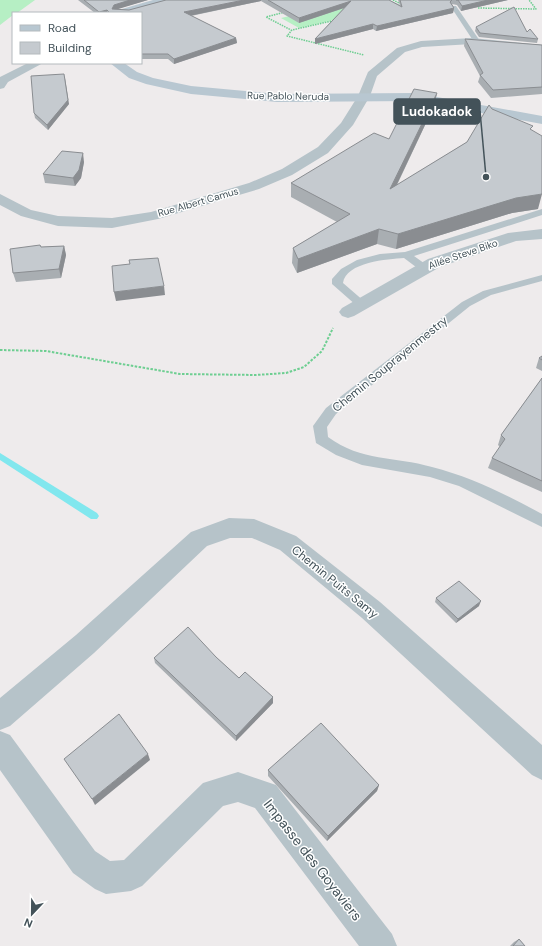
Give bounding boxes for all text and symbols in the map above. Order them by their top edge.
legend [12,12,142,64]
text: Road [48,20,76,36]
text: Building [48,40,92,56]
street label: Rue Pablo Neruda [247,89,329,103]
callout: Ludokadok [394,99,480,124]
text: Ludokadok [402,103,473,120]
street label: Rue Albert Camus [156,184,240,220]
street label: Allée Steve Biko [427,236,499,272]
street label: Chemin Souprayenmestry [329,312,451,416]
street label: Chemin Puits Samy [288,542,382,622]
street label: Impasse des Goyaviers [260,796,366,924]
north arrow [12,894,52,934]
text: N [22,915,35,931]

